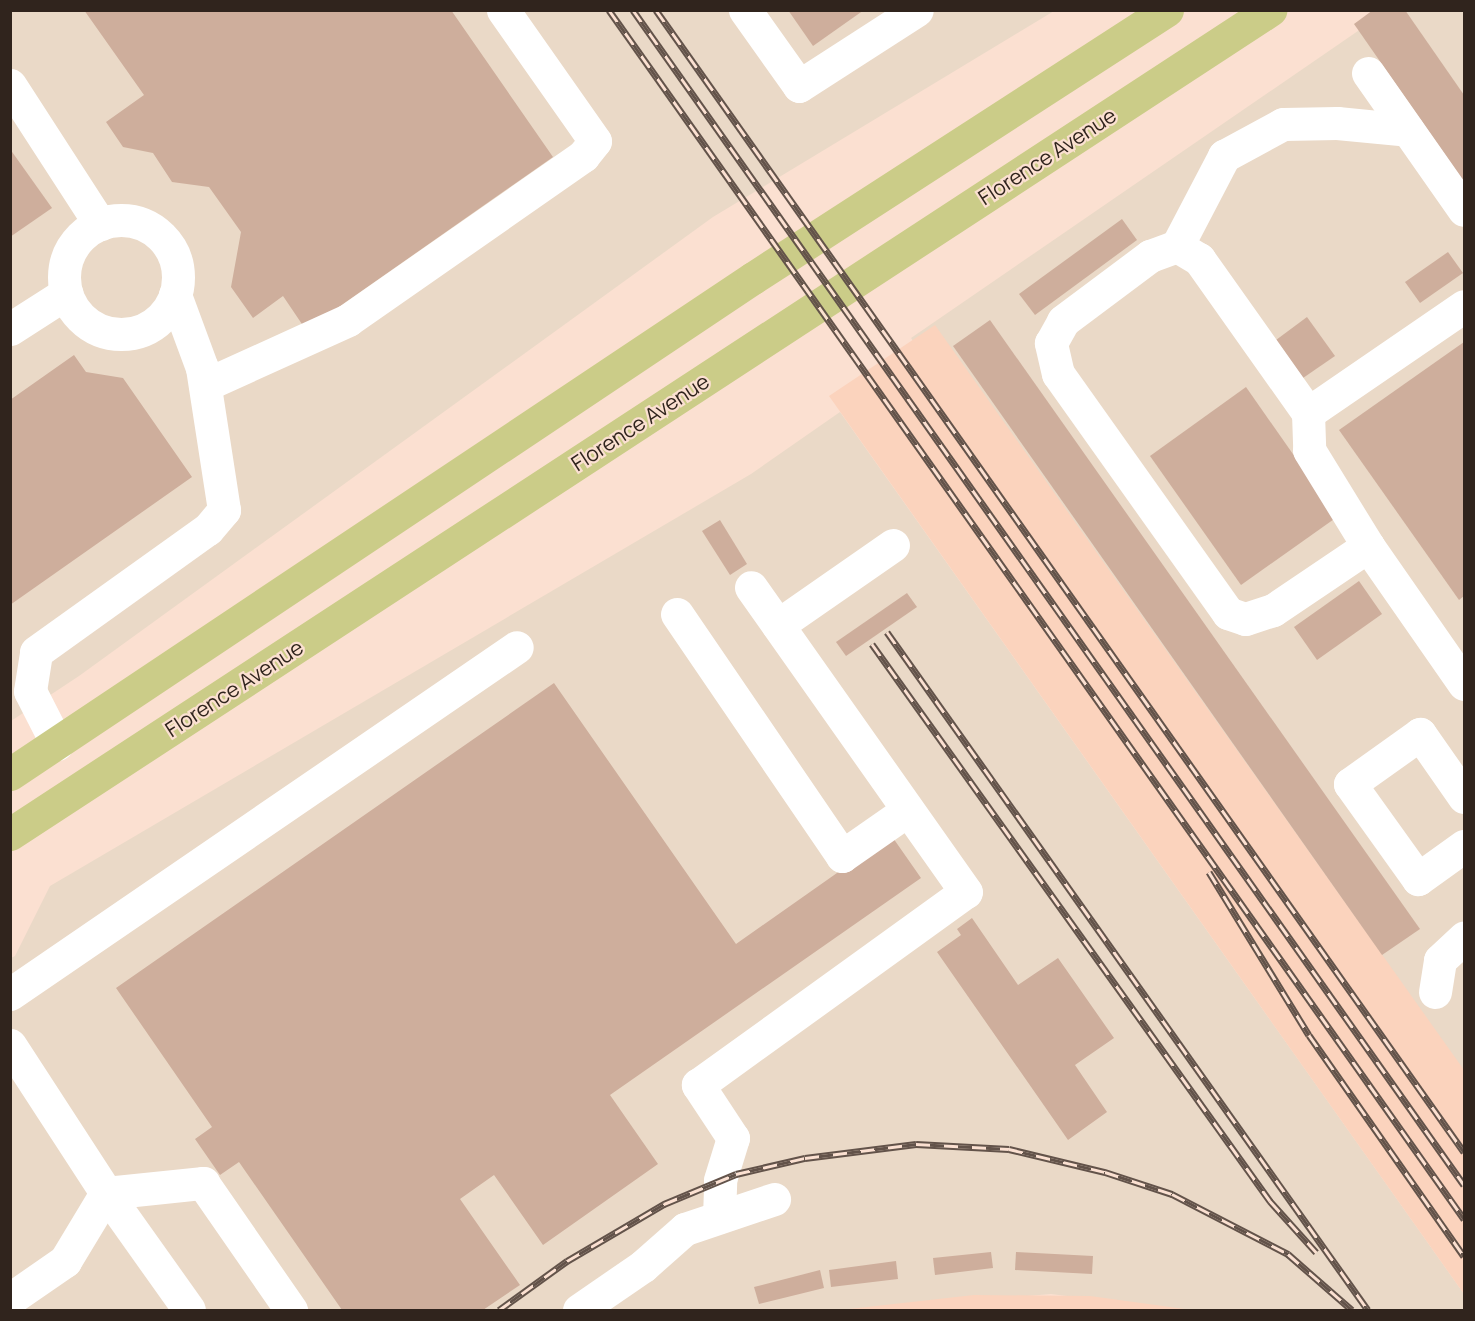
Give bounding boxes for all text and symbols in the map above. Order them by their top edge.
street label: Florence Avenue [973,102,1121,210]
street label: Florence Avenue [566,368,714,476]
street label: Florence Avenue [160,634,308,742]

